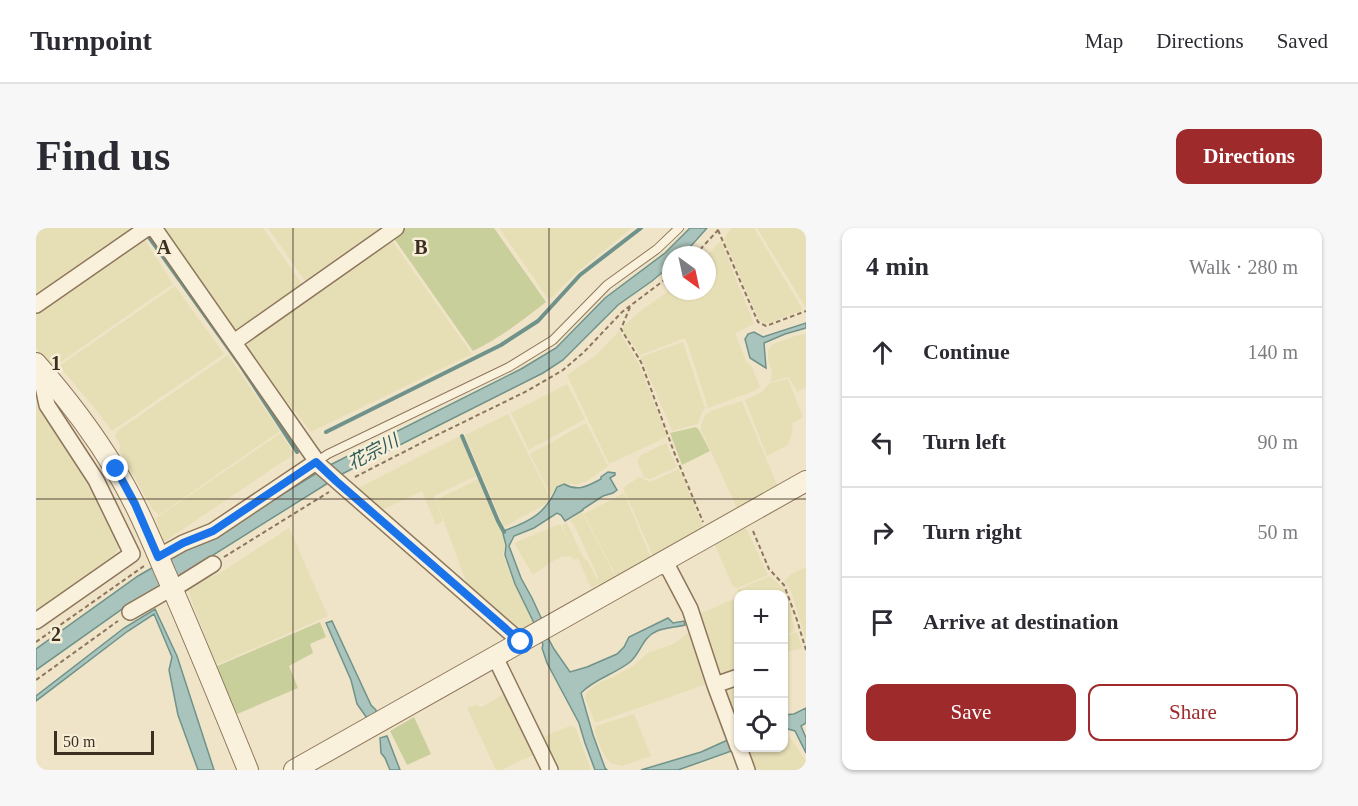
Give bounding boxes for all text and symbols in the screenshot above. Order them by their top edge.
text: Turnpoint [30,25,152,56]
text: Map [1085,29,1123,53]
text: Directions [1156,29,1244,53]
text: Saved [1277,29,1328,53]
button: Directions [1176,129,1322,184]
text: Find us [36,133,170,179]
text: A [157,236,172,258]
text: B [414,236,428,258]
north arrow [662,246,716,300]
text: 4 min [866,252,929,281]
text: Walk · 280 m [1189,256,1298,278]
icon: ahead [866,336,899,369]
text: Continue [923,339,1010,364]
text: 140 m [1247,341,1298,363]
text: 1 [51,352,61,374]
icon: left [866,426,899,459]
text: Turn left [923,429,1006,454]
water label: 花宗川 [344,430,403,474]
text: 90 m [1257,431,1298,453]
route end [102,455,128,481]
icon: right [866,516,899,549]
text: Turn right [923,519,1022,544]
text: 50 m [1257,521,1298,543]
map controls [734,590,788,752]
button: + [734,590,788,644]
icon: arrive [866,606,899,639]
text: Arrive at destination [923,609,1119,634]
text: 2 [51,623,61,645]
route start [507,628,533,654]
button: − [734,644,788,698]
button: Save [866,684,1076,741]
button: Share [1088,684,1298,741]
button: locate [734,698,788,752]
scale bar [54,728,154,756]
text: 50 m [63,733,95,750]

